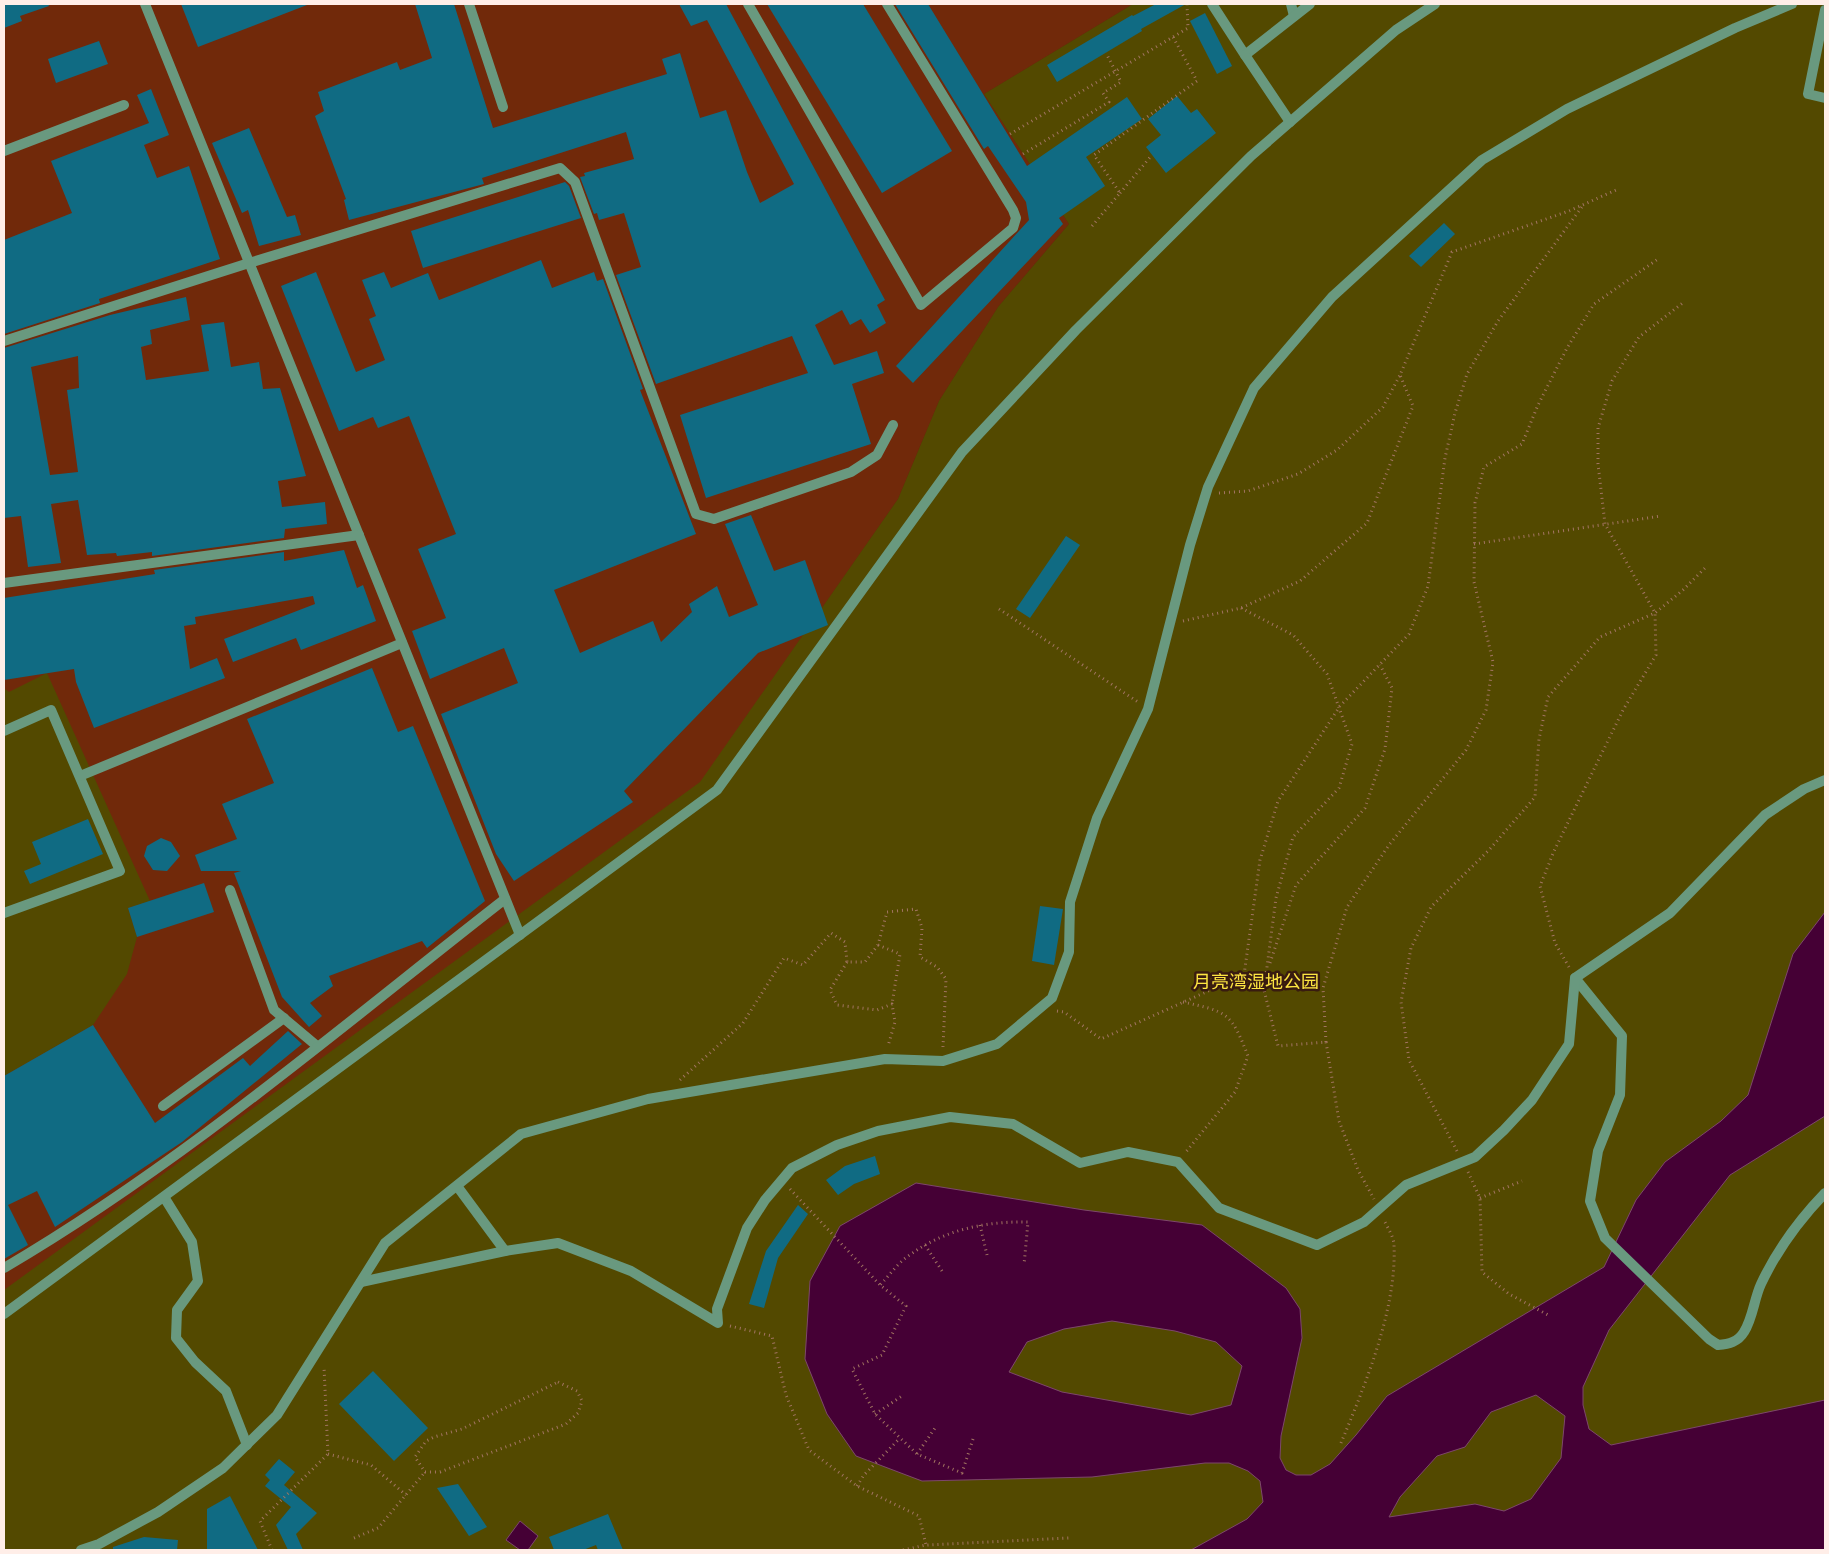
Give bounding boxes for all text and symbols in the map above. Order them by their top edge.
park label: 月亮湾湿地公园 [1193,968,1319,995]

